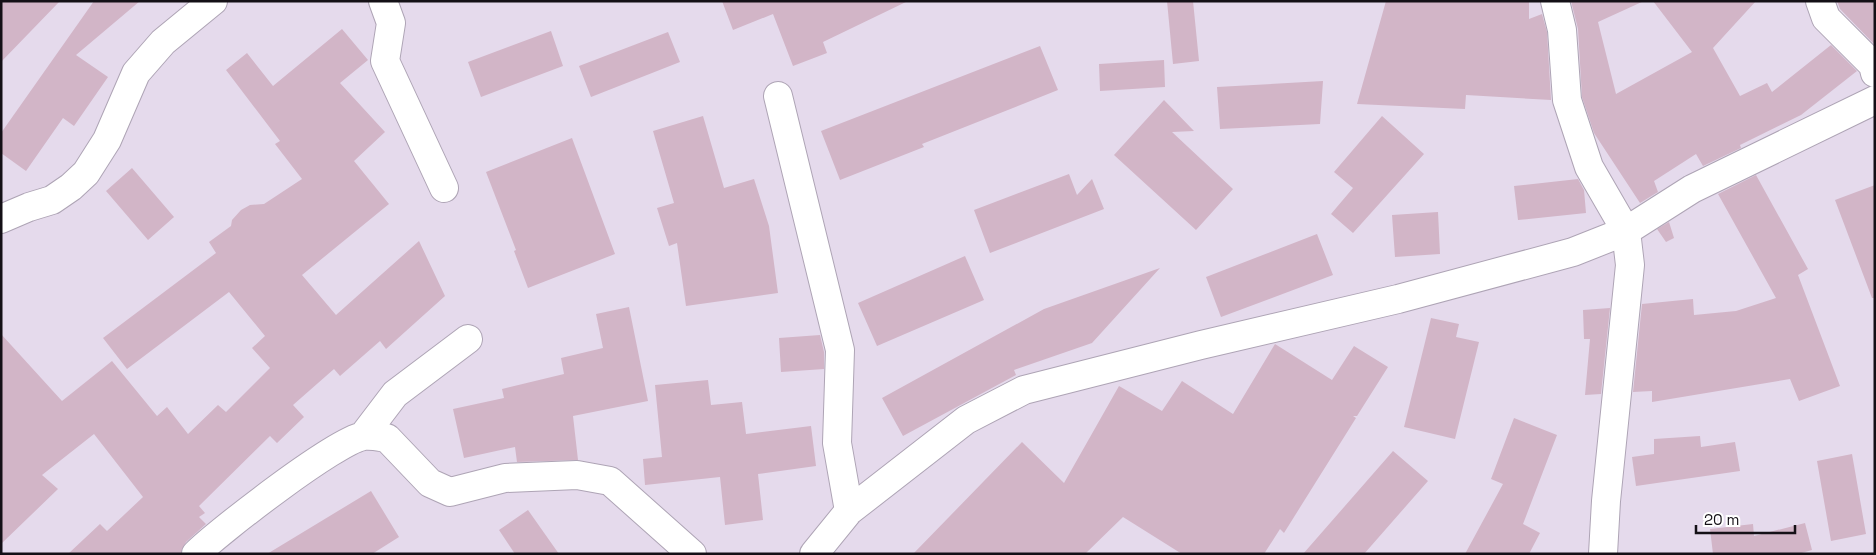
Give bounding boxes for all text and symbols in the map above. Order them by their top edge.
scale bar [1696,502,1795,534]
text: 20 m [1704,510,1739,529]

